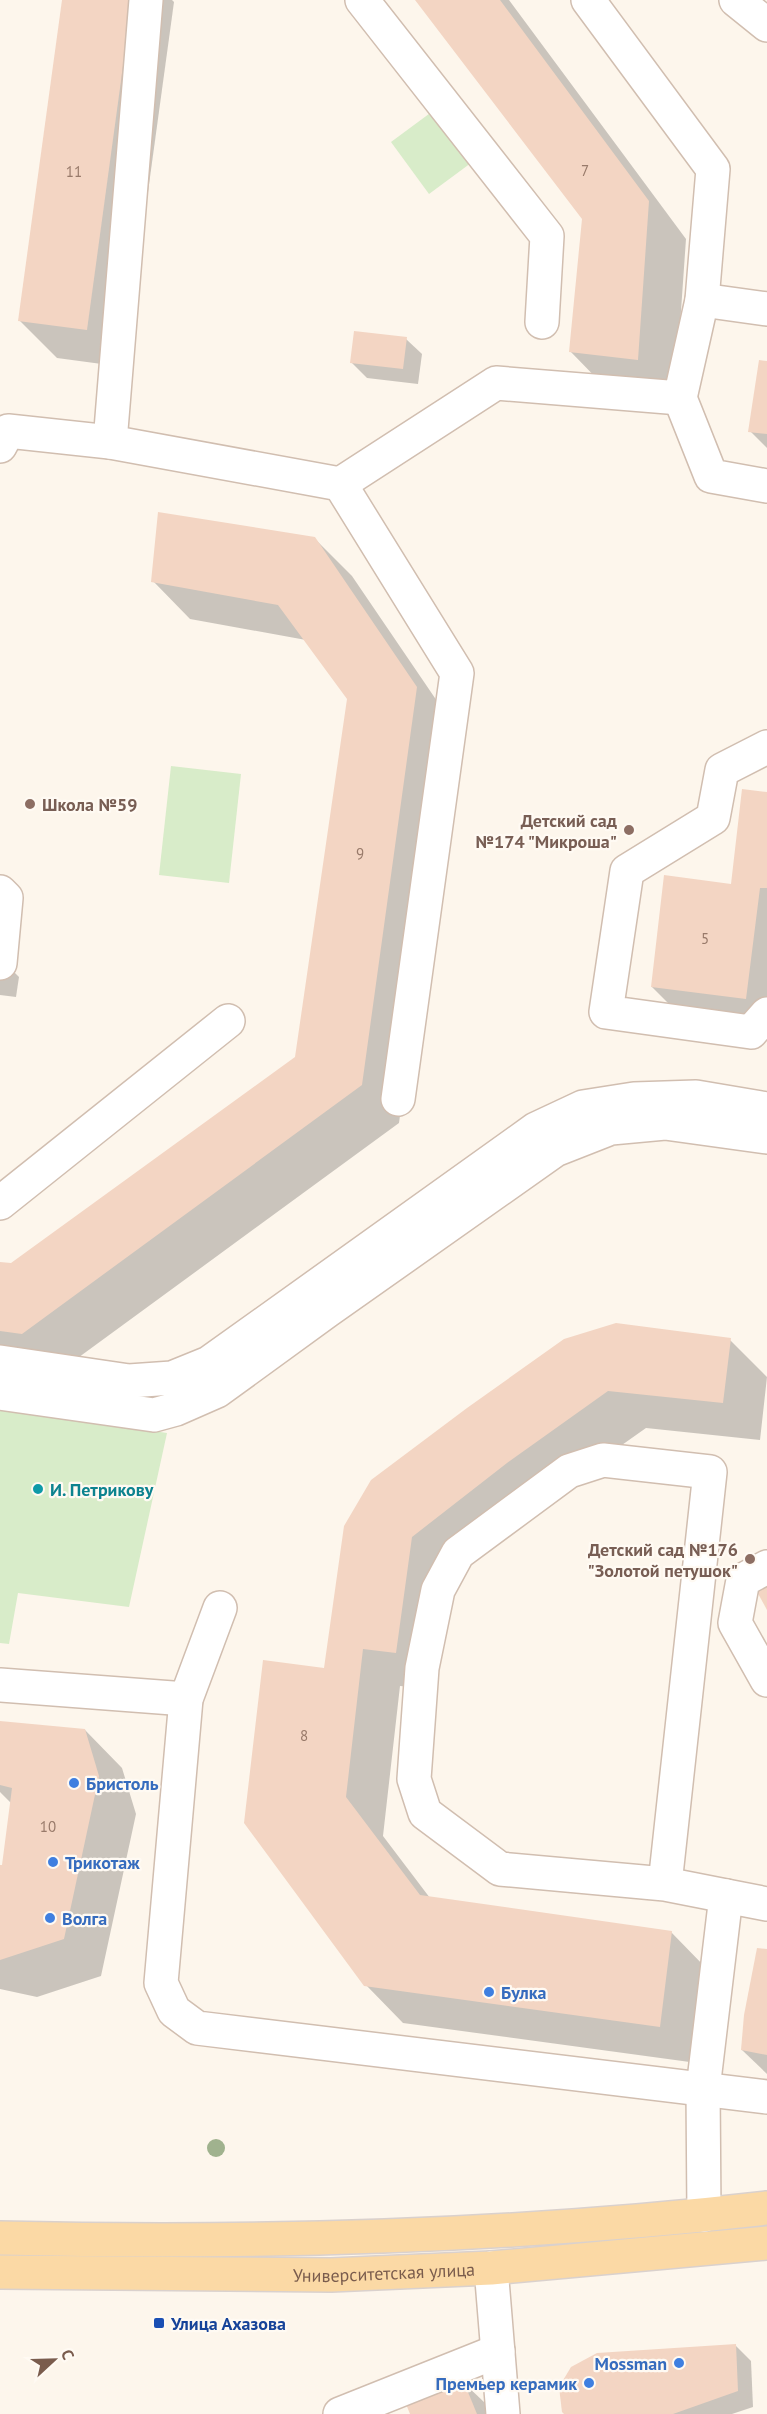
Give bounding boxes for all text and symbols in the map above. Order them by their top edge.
house number: 7 [581,161,589,180]
house number: 11 [66,162,82,181]
place label: Школа №59 [42,793,137,816]
marker: Школа №59 [23,797,37,811]
place label: Детский сад №174 "Микроша" [475,809,617,853]
marker: Детский сад №174 "Микроша" [622,823,636,837]
house number: 9 [356,844,364,863]
house number: 5 [701,929,709,948]
place label: И. Петрикову [50,1478,154,1501]
marker: И. Петрикову [31,1482,45,1496]
place label: Детский сад №176 "Золотой петушок" [588,1538,738,1582]
marker: Детский сад №176 "Золотой петушок" [743,1552,757,1566]
house number: 8 [300,1726,308,1745]
place label: Бристоль [86,1772,159,1795]
marker: Бристоль [67,1776,81,1790]
house number: 10 [40,1817,56,1836]
place label: Трикотаж [65,1851,140,1874]
marker: Трикотаж [46,1855,60,1869]
place label: Волга [62,1907,107,1930]
marker: Волга [43,1911,57,1925]
place label: Булка [501,1981,546,2004]
marker: Булка [482,1985,496,1999]
street label: Университетская улица [293,2257,475,2287]
place label: Улица Ахазова [170,2312,286,2335]
marker: Улица Ахазова [152,2316,166,2330]
north arrow [24,2330,84,2390]
text: С [57,2346,79,2362]
place label: Mossman [595,2352,667,2375]
marker: Mossman [672,2356,686,2370]
place label: Премьер керамик [436,2372,577,2395]
marker: Премьер керамик [582,2376,596,2390]

